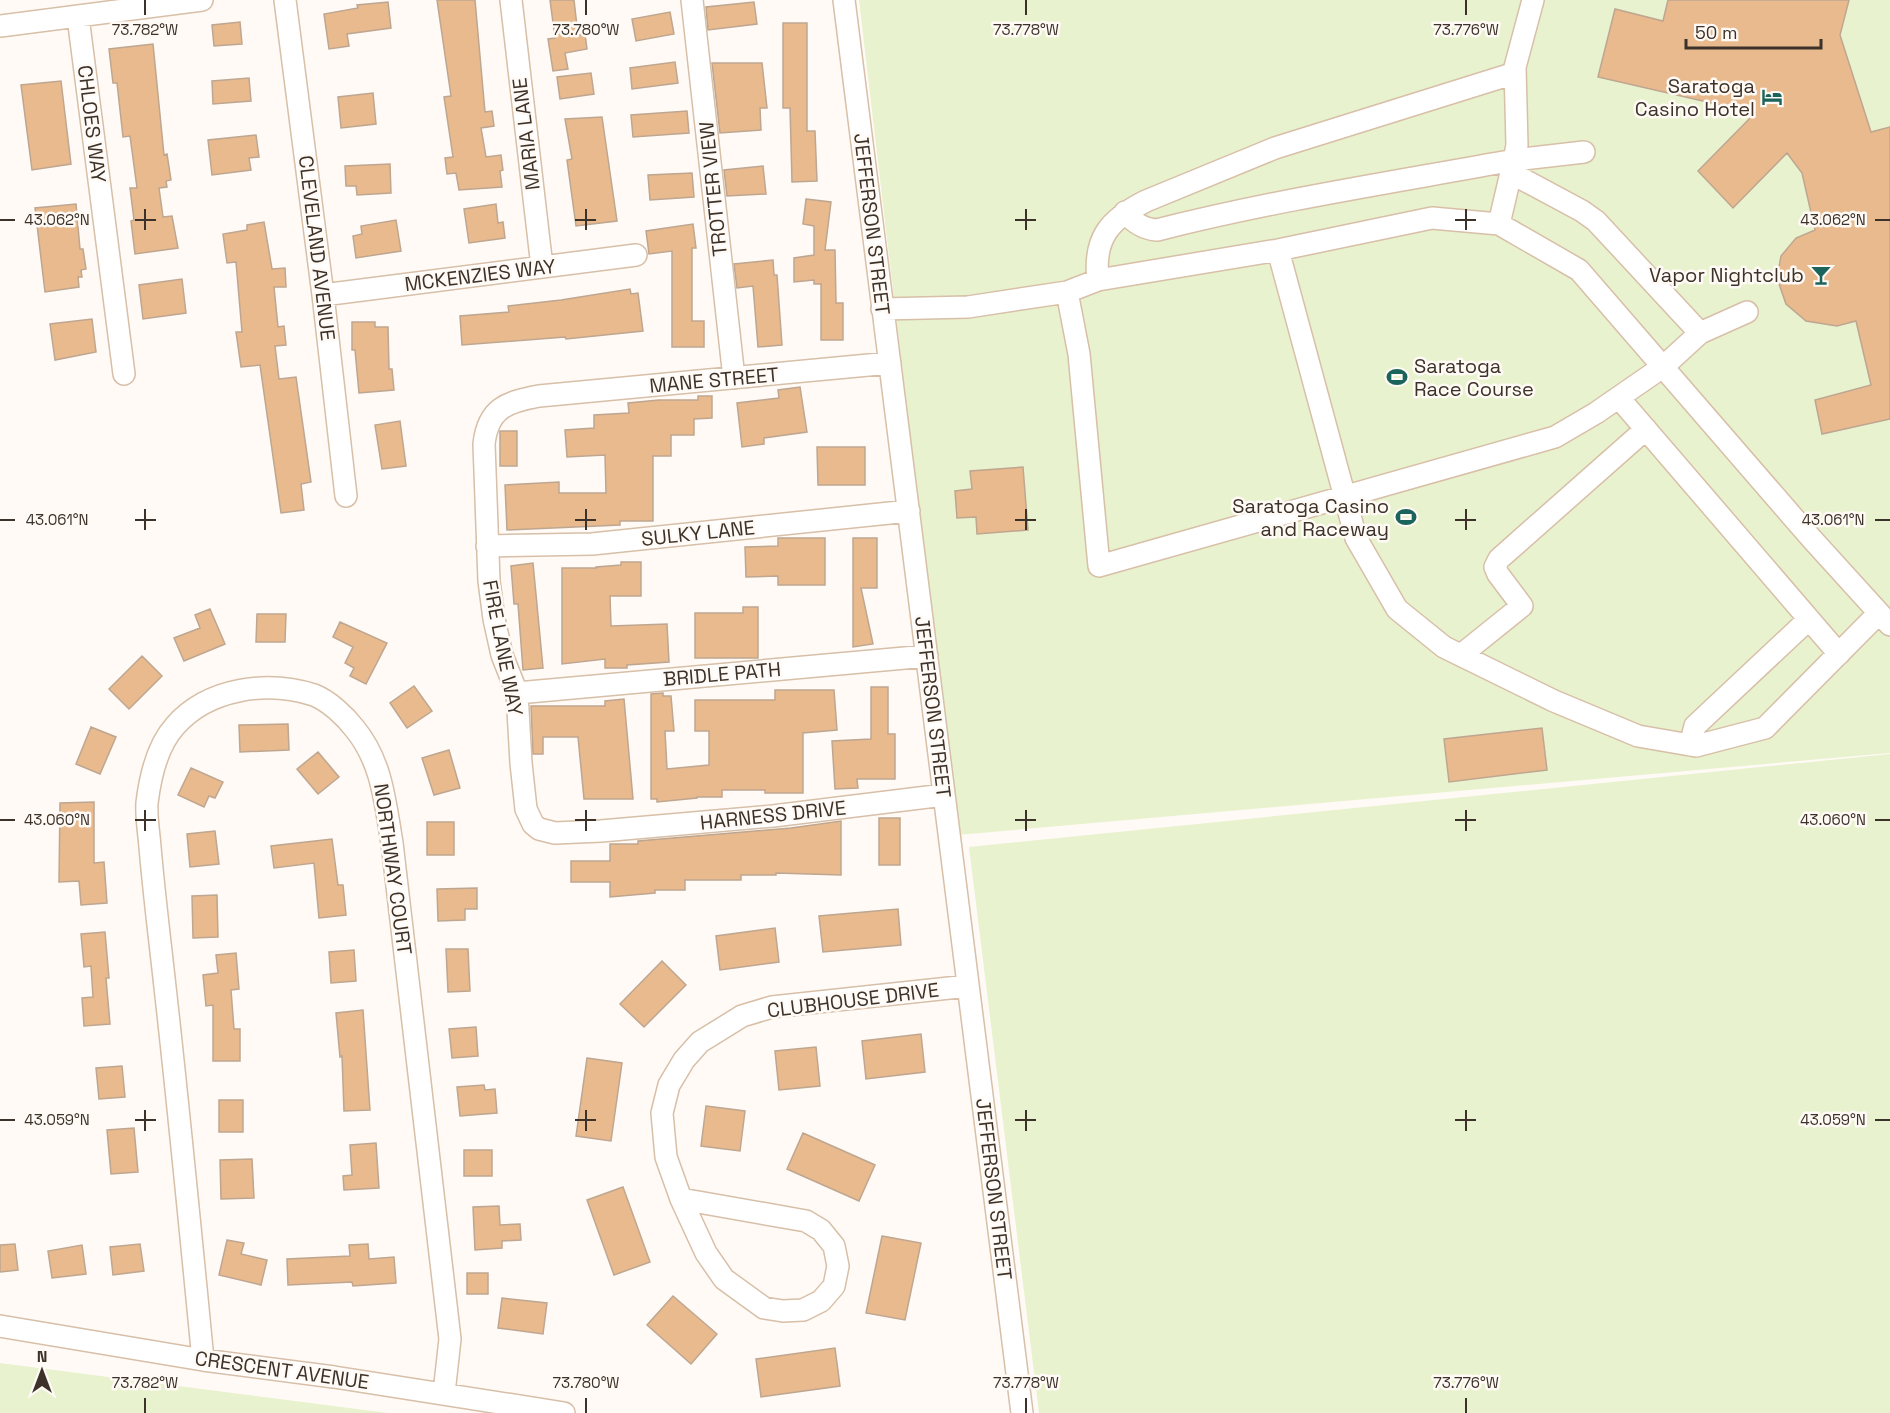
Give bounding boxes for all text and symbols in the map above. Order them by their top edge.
scale bar [1686,12,1821,50]
text: 73.782°W [112,20,178,39]
text: 73.780°W [552,20,620,39]
text: 73.778°W [993,20,1059,39]
text: 73.776°W [1433,20,1499,39]
text: 50 m [1695,21,1737,44]
street label: CHLOES WAY [72,64,112,184]
place label: Saratoga Casino Hotel [1635,73,1755,122]
street label: MARIA LANE [506,76,546,192]
hotel icon: Saratoga Casino Hotel [1760,85,1784,109]
street label: TROTTER VIEW [693,120,733,258]
street label: JEFFERSON STREET [848,132,896,317]
street label: CLEVELAND AVENUE [293,154,341,342]
text: 43.062°N [24,210,90,229]
text: 43.062°N [1800,210,1866,229]
street label: MCKENZIES WAY [403,253,557,297]
place label: Vapor Nightclub [1649,262,1804,288]
bar icon: Vapor Nightclub [1809,263,1833,287]
place label: Saratoga Race Course [1414,353,1534,402]
street label: MANE STREET [648,361,780,399]
sports icon: Saratoga Race Course [1385,365,1409,389]
place label: Saratoga Casino and Raceway [1232,493,1389,542]
sports icon: Saratoga Casino and Raceway [1394,505,1418,529]
text: 43.061°N [26,510,88,529]
text: 43.061°N [1802,510,1864,529]
street label: SULKY LANE [640,514,756,552]
street label: FIRE LANE WAY [477,578,529,718]
street label: JEFFERSON STREET [909,615,957,800]
street label: BRIDLE PATH [662,656,782,692]
street label: NORTHWAY COURT [368,782,418,957]
street label: HARNESS DRIVE [699,794,847,836]
text: 43.060°N [24,810,90,829]
text: 43.060°N [1800,810,1866,829]
street label: CLUBHOUSE DRIVE [766,977,940,1023]
street label: JEFFERSON STREET [970,1097,1018,1282]
text: 43.059°N [24,1110,90,1129]
text: 43.059°N [1800,1110,1866,1129]
north arrow [12,1341,72,1401]
street label: CRESCENT AVENUE [193,1345,371,1395]
text: N [37,1346,47,1367]
text: 73.782°W [112,1373,178,1392]
text: 73.780°W [552,1373,620,1392]
text: 73.778°W [993,1373,1059,1392]
text: 73.776°W [1433,1373,1499,1392]

